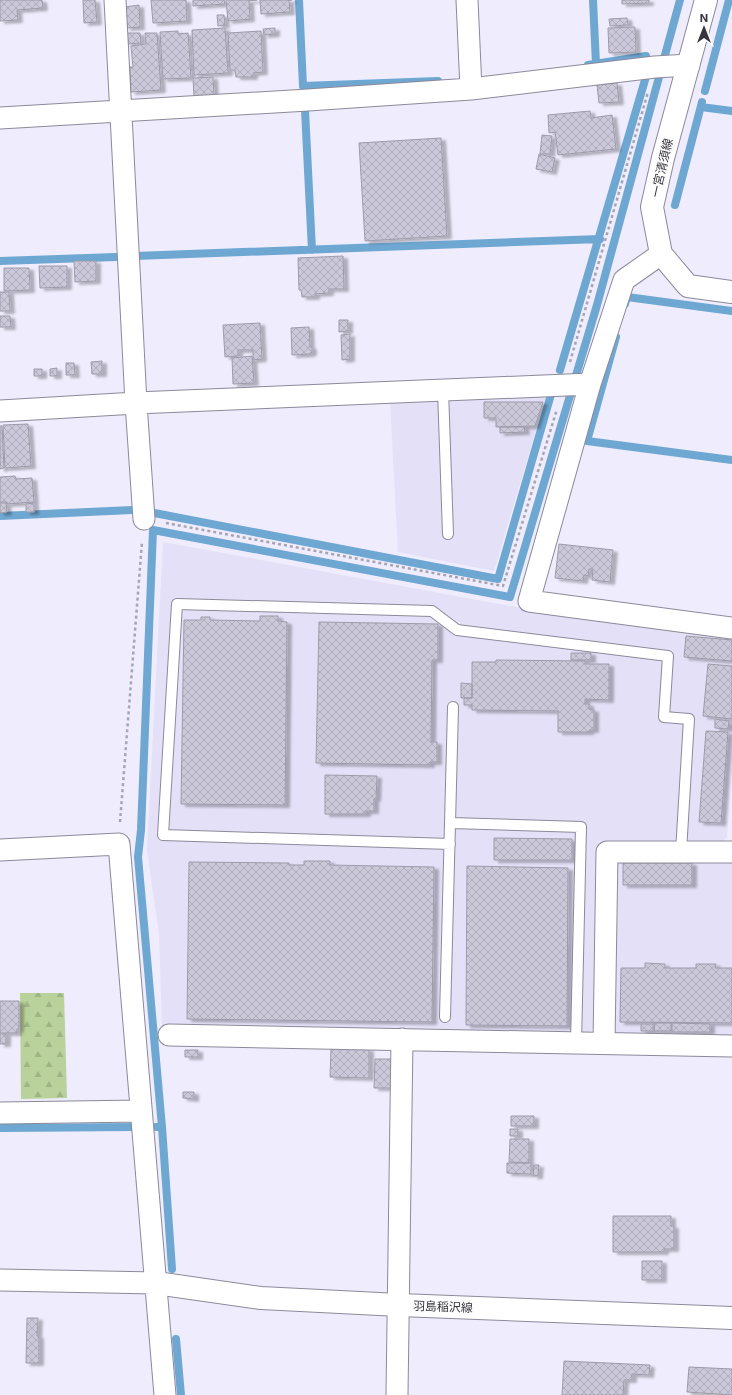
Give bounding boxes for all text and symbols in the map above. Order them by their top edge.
north arrow [684,8,724,48]
text: N [700,11,708,25]
street label: 一宮清須線 [647,137,676,199]
street label: 羽島稲沢線 [413,1298,473,1315]

